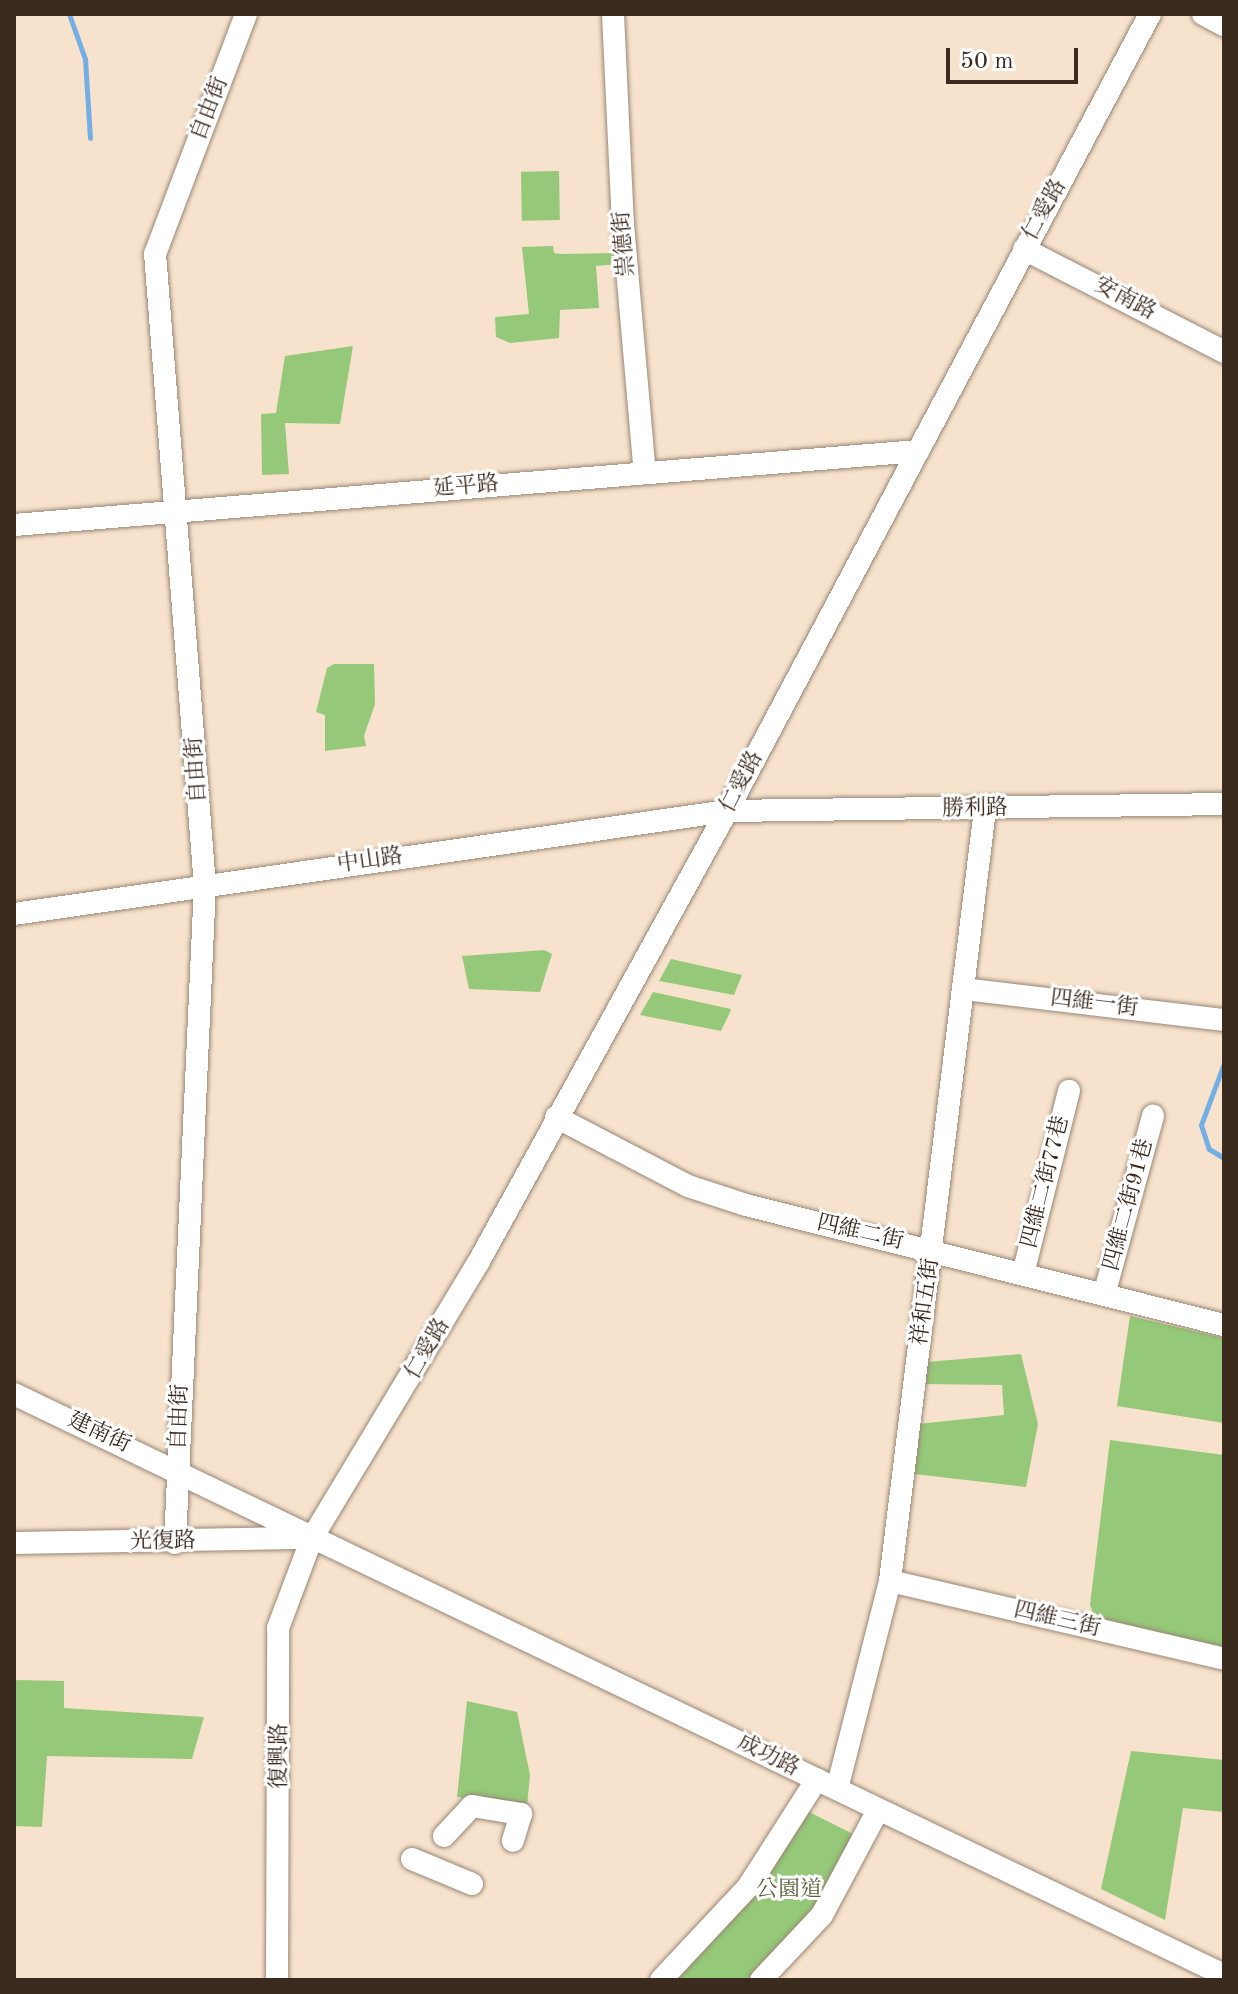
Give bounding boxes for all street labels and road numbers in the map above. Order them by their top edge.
street label: 自由街 [186,73,234,145]
street label: 仁愛路 [1017,175,1073,245]
street label: 祟德街 [609,210,641,278]
street label: 安南路 [1090,272,1160,326]
street label: 延平路 [432,471,500,503]
street label: 自由街 [182,736,212,804]
street label: 仁愛路 [715,747,769,817]
street label: 勝利路 [942,795,1008,823]
street label: 中山路 [335,843,405,879]
street label: 四維一街 [1049,986,1139,1022]
street label: 四維二街77巷 [1017,1113,1075,1251]
street label: 四維二街91巷 [1099,1136,1159,1274]
street label: 四維二街 [814,1210,906,1256]
street label: 祥和五街 [907,1257,945,1347]
street label: 仁愛路 [400,1314,456,1384]
street label: 自由街 [166,1384,194,1450]
street label: 建南街 [64,1407,134,1459]
street label: 光復路 [130,1528,196,1556]
street label: 四維三街 [1011,1597,1103,1643]
street label: 復興路 [267,1723,293,1789]
street label: 成功路 [733,1730,803,1782]

